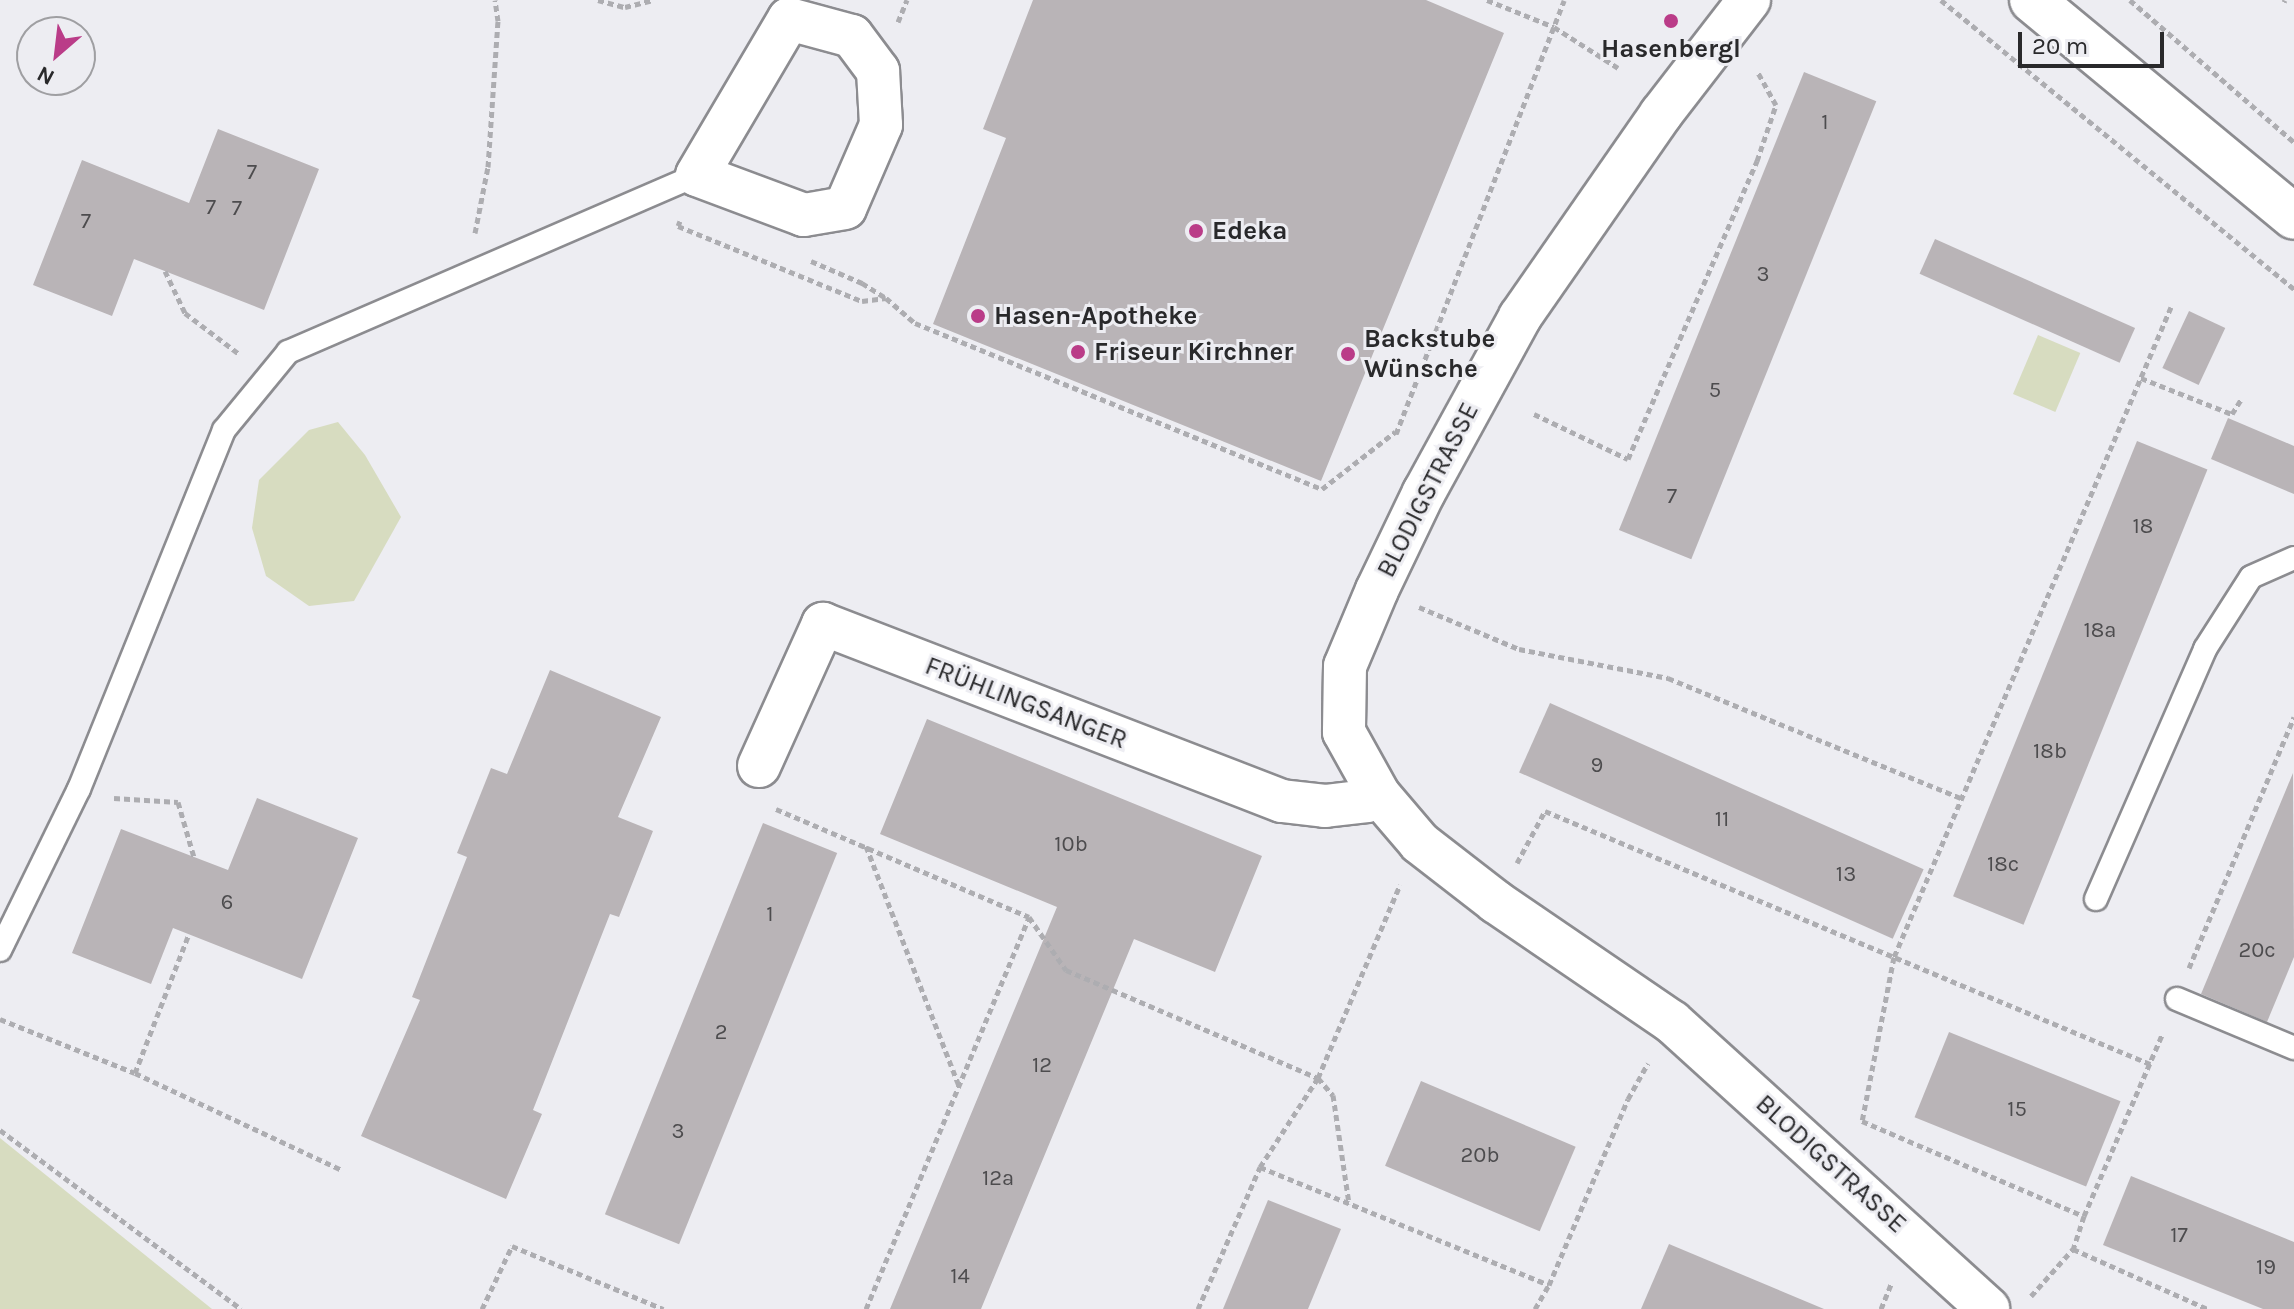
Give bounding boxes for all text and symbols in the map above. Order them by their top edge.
marker: Hasenbergl [1662,12,1680,30]
north arrow [16,16,96,96]
scale bar [2022,16,2168,66]
text: 20 m [2032,32,2088,60]
place label: Hasenbergl [1601,33,1741,65]
text: N [33,60,59,91]
house number: 1 [1821,110,1829,136]
house number: 7 [247,160,257,186]
house number: 7 [206,195,216,221]
house number: 7 [232,196,242,222]
house number: 7 [81,209,91,235]
place label: Edeka [1212,215,1288,247]
marker: Edeka [1187,222,1205,240]
house number: 3 [1757,262,1769,288]
place label: Hasen-Apotheke [994,300,1197,332]
marker: Hasen-Apotheke [969,307,987,325]
place label: Backstube Wünsche [1364,323,1495,384]
place label: Friseur Kirchner [1094,336,1293,368]
marker: Friseur Kirchner [1069,343,1087,361]
marker: Backstube Wünsche [1339,345,1357,363]
house number: 5 [1709,378,1721,404]
street label: BLODIGSTRASSE [1371,397,1485,583]
house number: 7 [1667,484,1677,510]
house number: 18 [2133,514,2153,540]
house number: 18a [2084,618,2116,644]
street label: FRÜHLINGSANGER [921,650,1131,756]
house number: 18b [2033,739,2067,765]
house number: 9 [1591,753,1603,779]
house number: 11 [1715,807,1729,833]
house number: 10b [1054,832,1088,858]
house number: 18c [1987,852,2019,878]
house number: 13 [1836,862,1856,888]
house number: 6 [221,890,233,916]
house number: 1 [766,902,774,928]
house number: 20c [2238,938,2276,964]
house number: 2 [715,1020,727,1046]
house number: 12 [1032,1053,1052,1079]
street label: BLODIGSTRASSE [1749,1088,1913,1240]
house number: 15 [2007,1097,2027,1123]
house number: 3 [672,1119,684,1145]
house number: 20b [1461,1143,1499,1169]
house number: 12a [982,1166,1014,1192]
house number: 17 [2170,1223,2188,1249]
house number: 19 [2256,1255,2276,1281]
house number: 14 [950,1264,970,1290]

